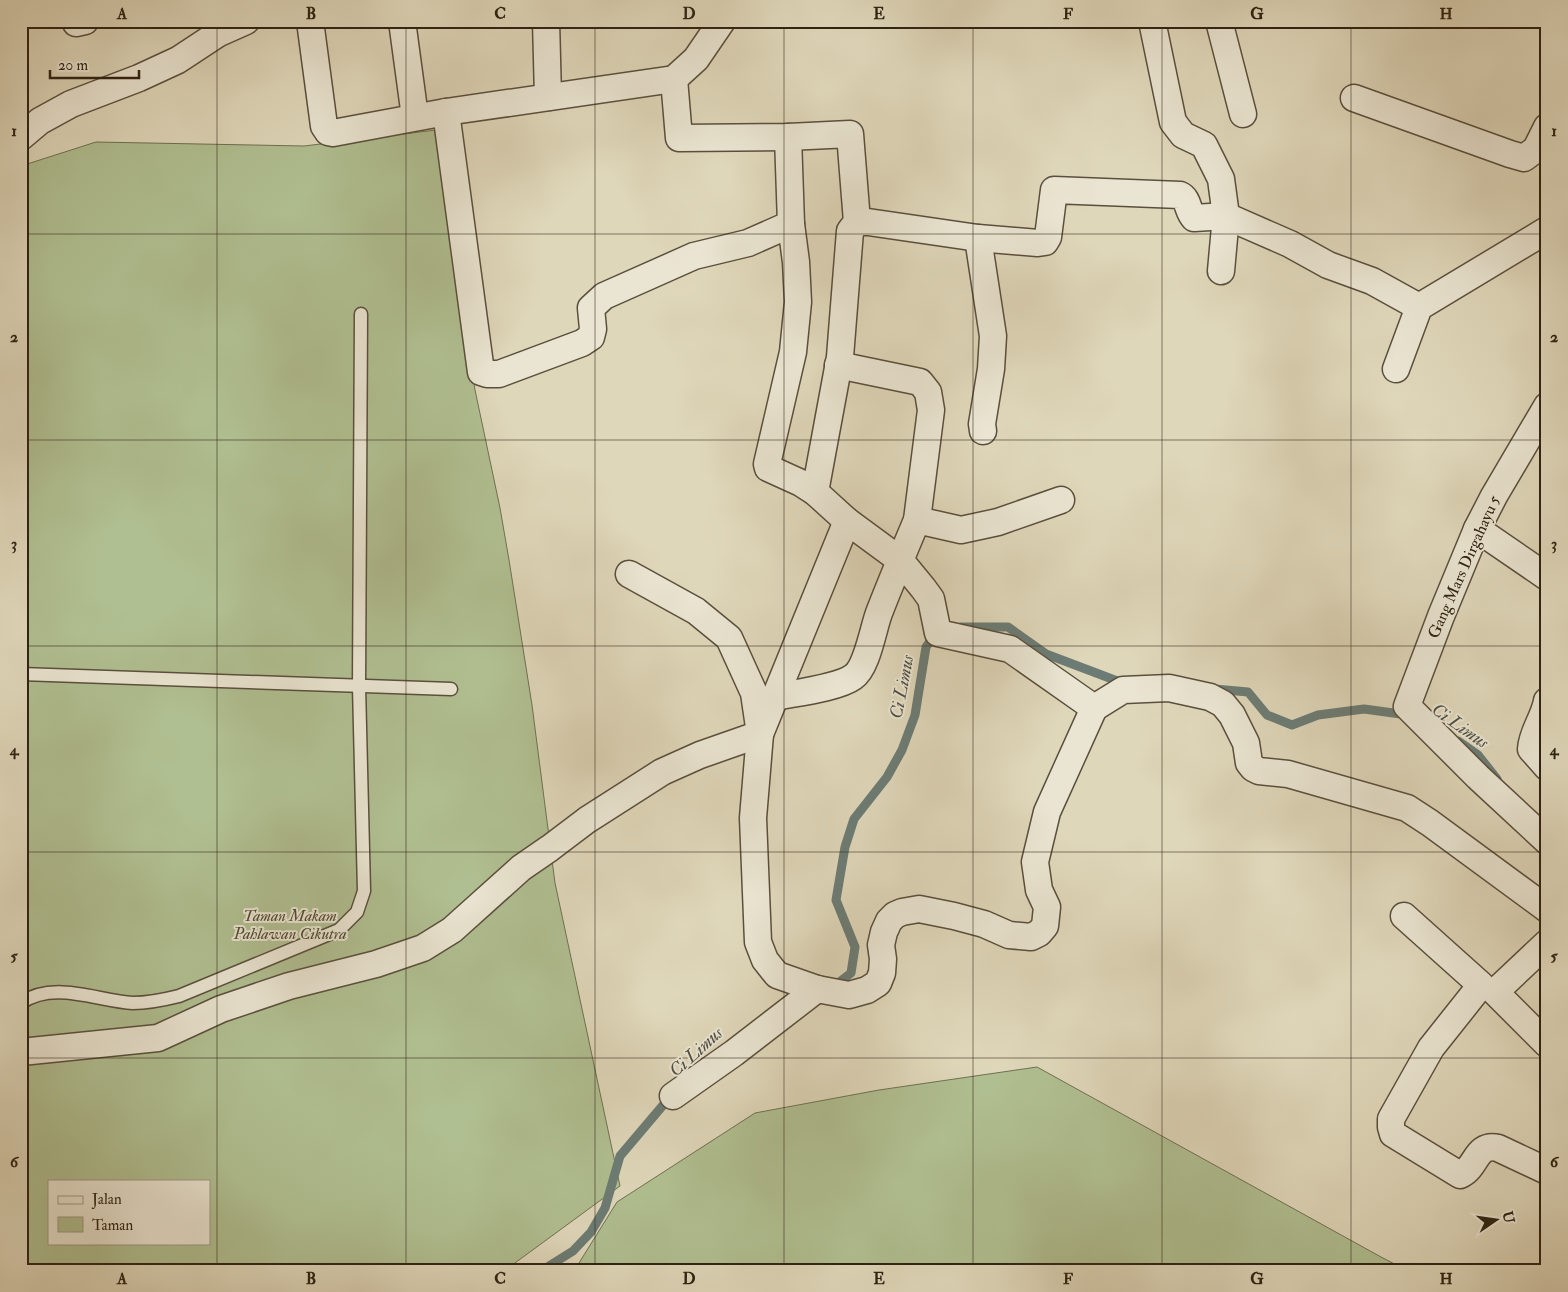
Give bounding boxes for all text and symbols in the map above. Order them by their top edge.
text: A [116,4,128,24]
text: B [306,4,316,24]
text: C [494,4,506,24]
text: D [682,4,696,24]
text: E [873,4,885,24]
text: F [1063,4,1073,24]
text: G [1250,4,1264,24]
text: H [1439,4,1453,24]
scale bar [50,48,139,80]
text: 20 m [58,56,88,75]
text: 1 [11,121,17,141]
text: 1 [1551,121,1557,141]
text: 2 [10,327,18,347]
text: 2 [1550,327,1558,347]
street label: Gang Mars Dirgahayu 5 [1423,492,1505,642]
text: 3 [11,534,17,554]
text: 3 [1551,534,1557,554]
water label: Ci Limus [885,652,920,721]
water label: Ci Limus [1427,698,1494,754]
text: 4 [9,740,20,760]
text: 4 [1549,740,1560,760]
park label: Taman Makam Pahlawan Cikutra [232,906,347,944]
text: 5 [10,946,18,966]
text: 5 [1550,946,1558,966]
water label: Ci Limus [664,1021,728,1082]
text: 6 [10,1152,20,1172]
text: 6 [1550,1152,1560,1172]
legend [48,1180,210,1244]
text: Jalan [91,1190,122,1210]
north arrow [1470,1194,1520,1244]
text: U [1499,1210,1518,1225]
text: Taman [92,1216,133,1235]
text: A [116,1269,128,1289]
text: B [306,1269,316,1289]
text: C [494,1269,506,1289]
text: D [682,1269,696,1289]
text: E [873,1269,885,1289]
text: F [1063,1269,1073,1289]
text: G [1250,1269,1264,1289]
text: H [1439,1269,1453,1289]

